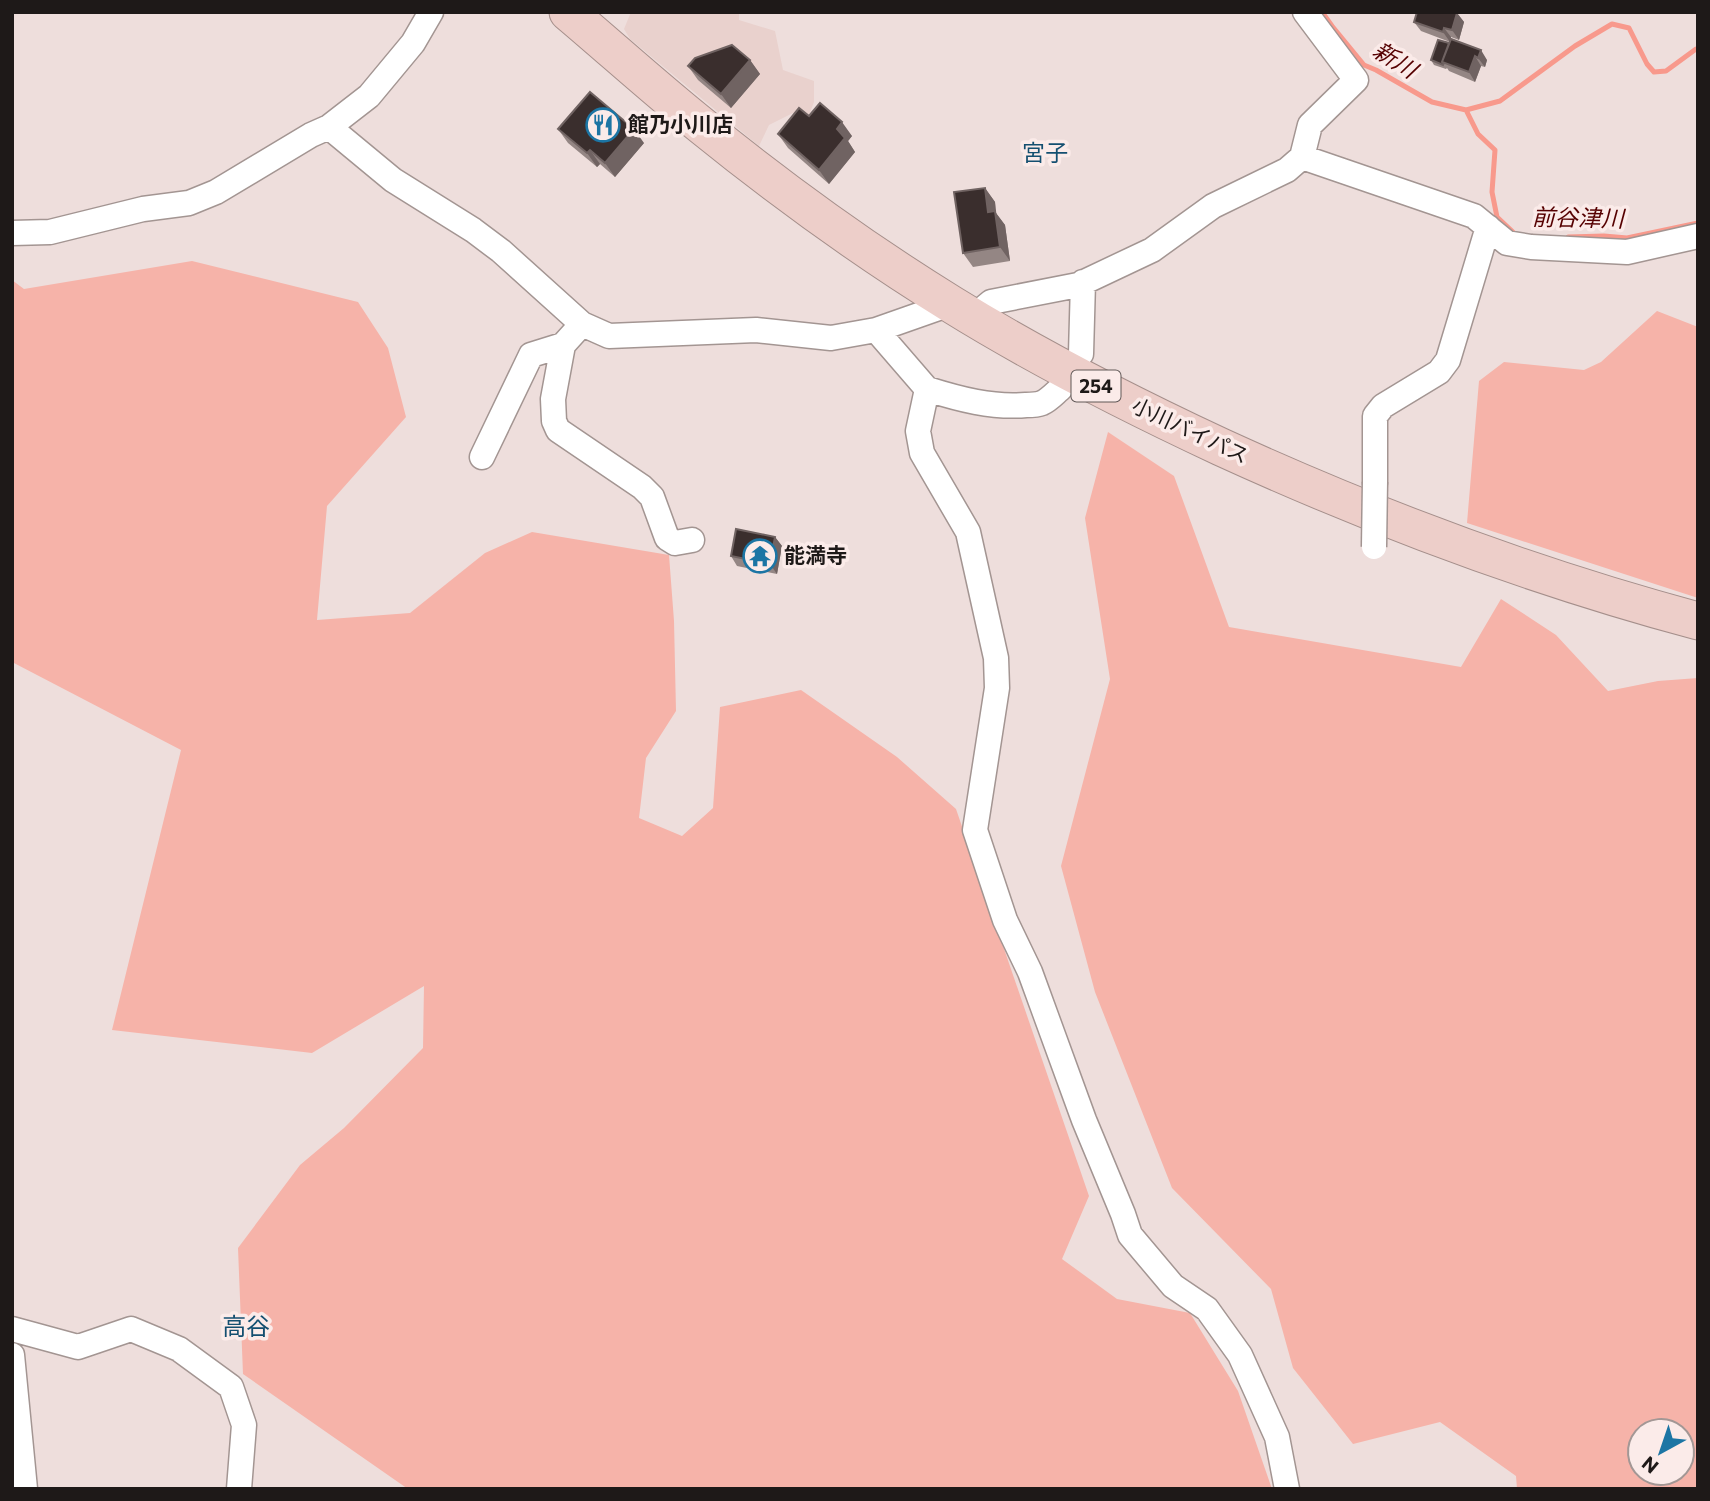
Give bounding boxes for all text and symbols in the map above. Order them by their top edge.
water label: 新川 [1369,35,1425,85]
restaurant icon: 館乃小川店 [584,106,622,144]
place label: 館乃小川店 [628,111,733,136]
district label: 宮子 [1022,138,1068,166]
water label: 前谷津川 [1532,202,1627,232]
road number: 254 [1072,370,1120,402]
street label: 小川バイパス [1128,392,1253,468]
temple icon: 能満寺 [741,537,779,575]
place label: 能満寺 [784,542,847,567]
district label: 高谷 [222,1311,270,1340]
north arrow [1626,1417,1696,1487]
text: N [1637,1452,1663,1479]

